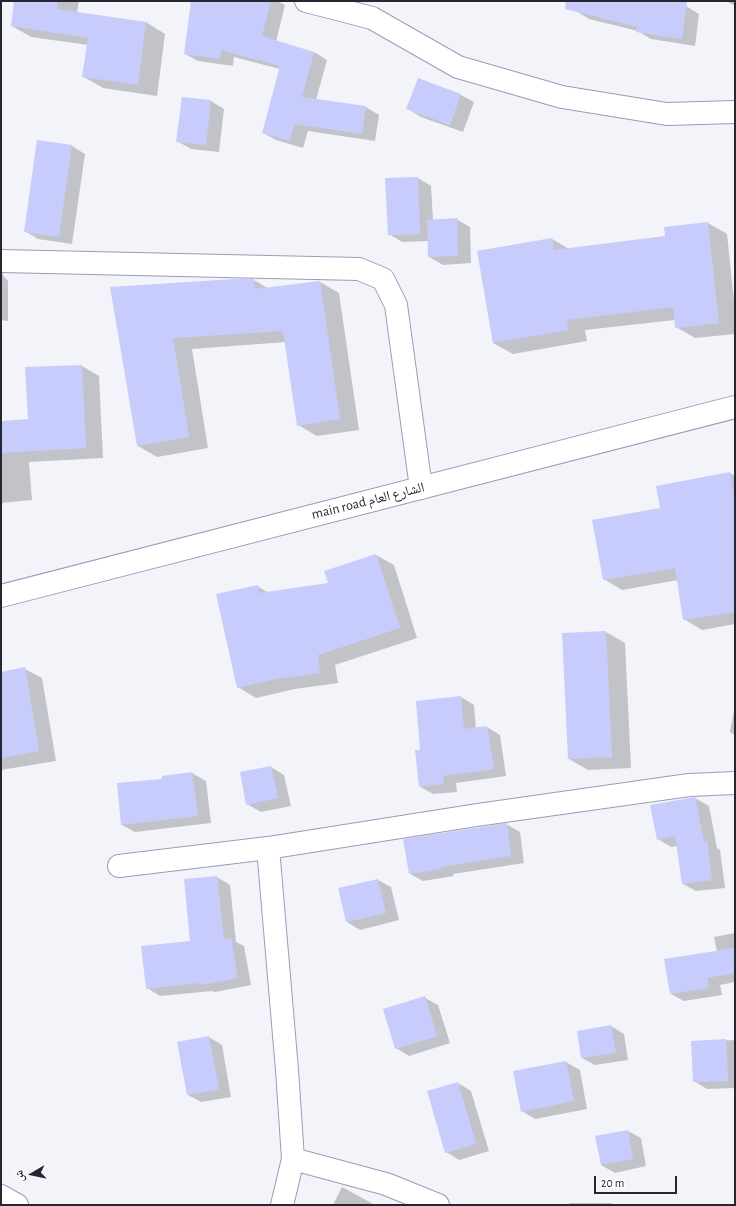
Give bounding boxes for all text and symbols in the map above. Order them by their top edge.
street label: main road الشارع العام [310,479,426,523]
north arrow [12,1154,52,1194]
scale bar [596,1168,679,1194]
text: ش [13,1169,26,1183]
text: 20 m [601,1177,624,1189]

